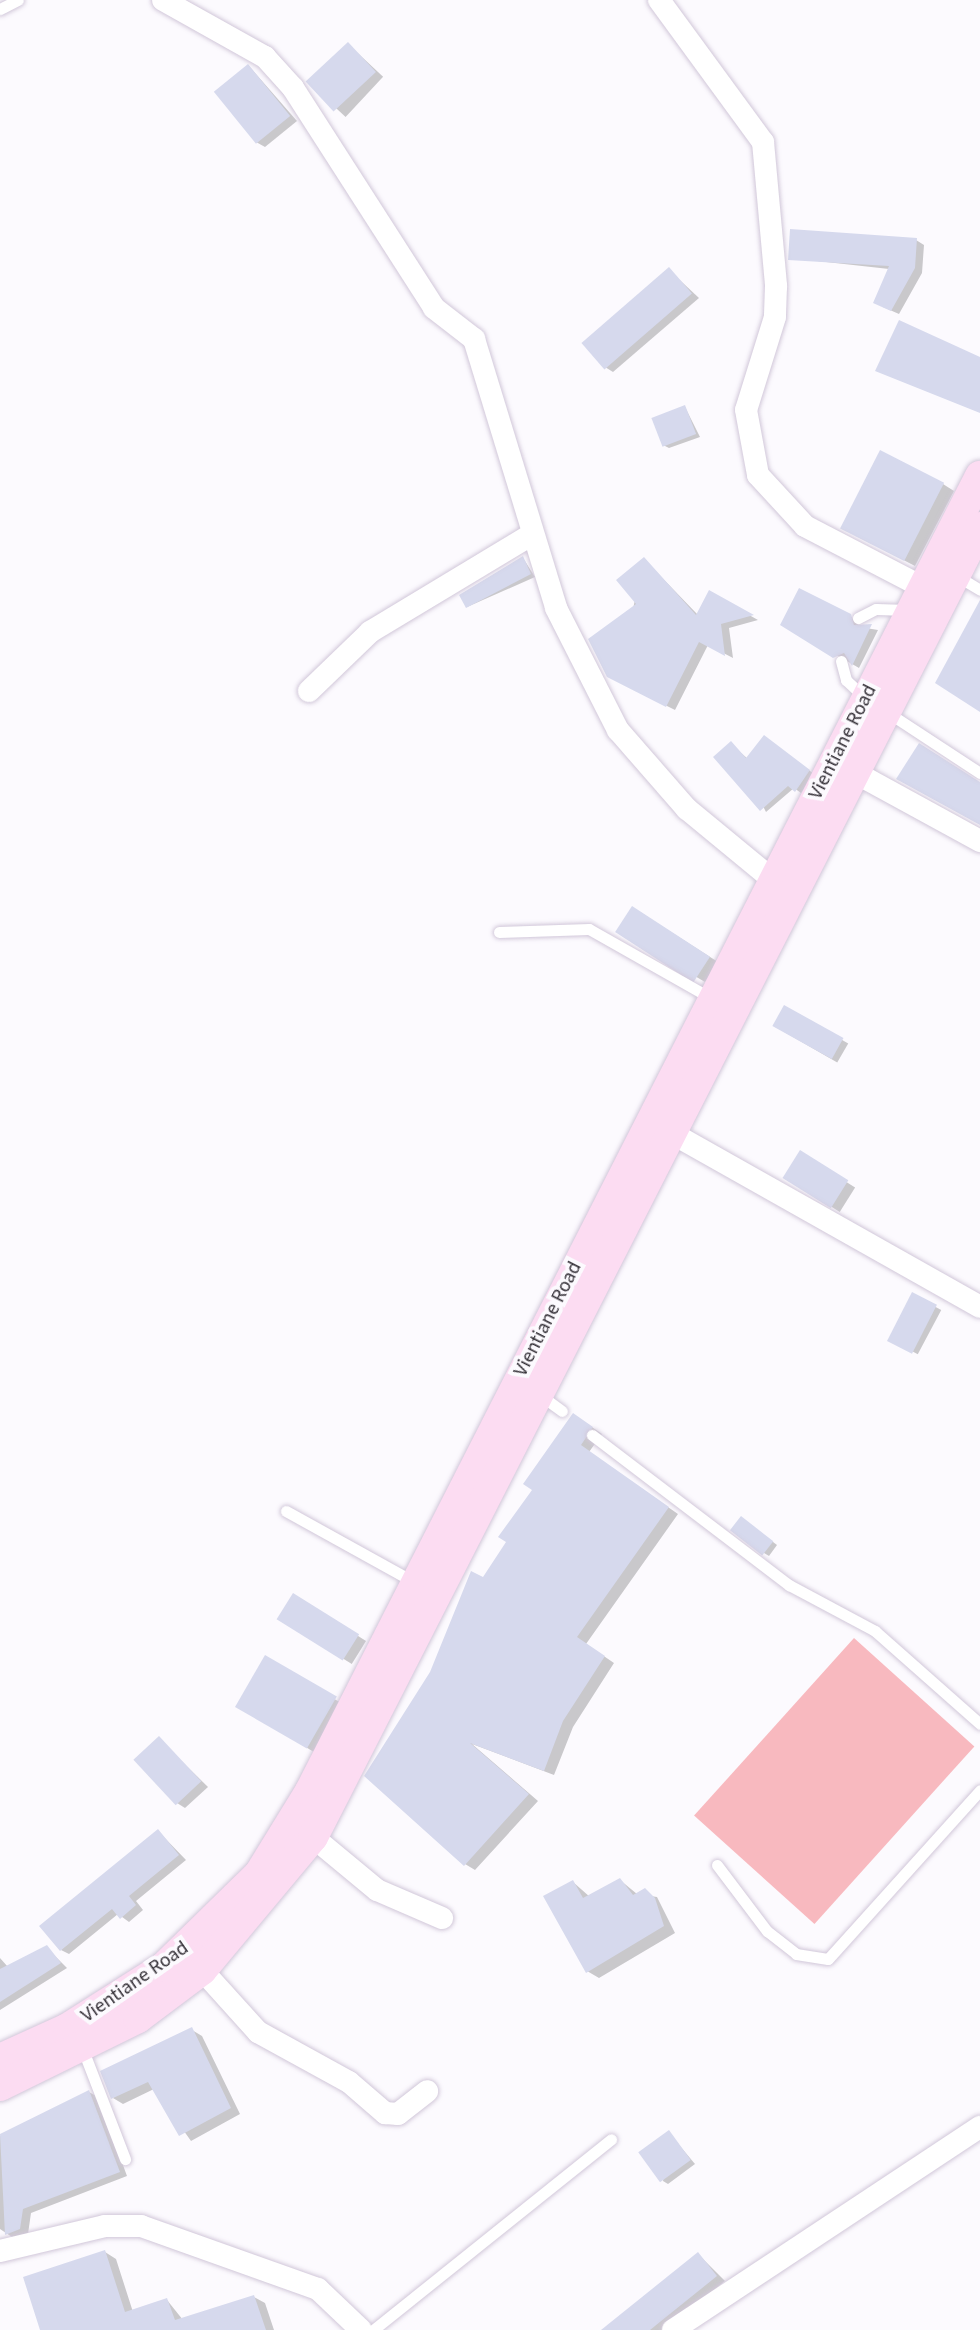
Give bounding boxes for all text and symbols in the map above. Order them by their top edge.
street label: Vientiane Road [804,681,882,803]
street label: Vientiane Road [509,1258,587,1380]
street label: Vientiane Road [77,1936,193,2028]

